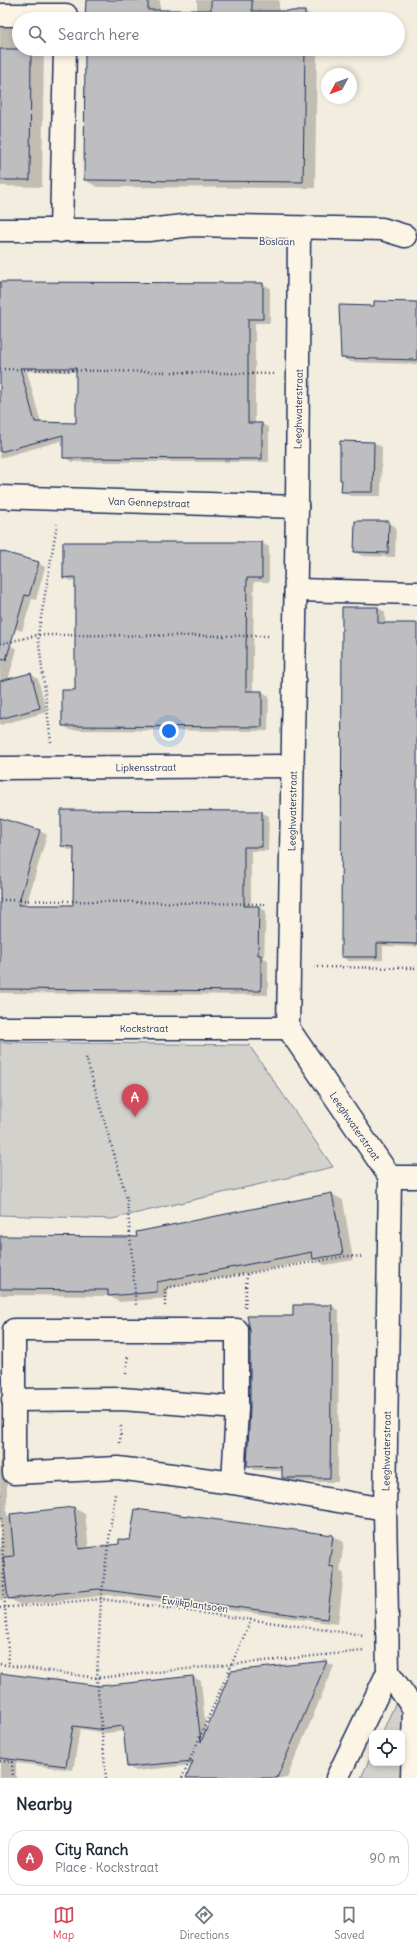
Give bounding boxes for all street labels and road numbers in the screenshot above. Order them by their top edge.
street label: Boslaan [259,235,295,248]
street label: Leeghwaterstraat [291,368,306,449]
street label: Van Gennepstraat [108,495,191,510]
street label: Lipkensstraat [116,761,177,774]
street label: Leeghwaterstraat [285,770,300,851]
street label: Kockstraat [120,1022,169,1035]
street label: Leeghwaterstraat [327,1090,383,1164]
street label: Leeghwaterstraat [379,1410,394,1491]
street label: Ewijkplantsoen [161,1593,229,1616]

